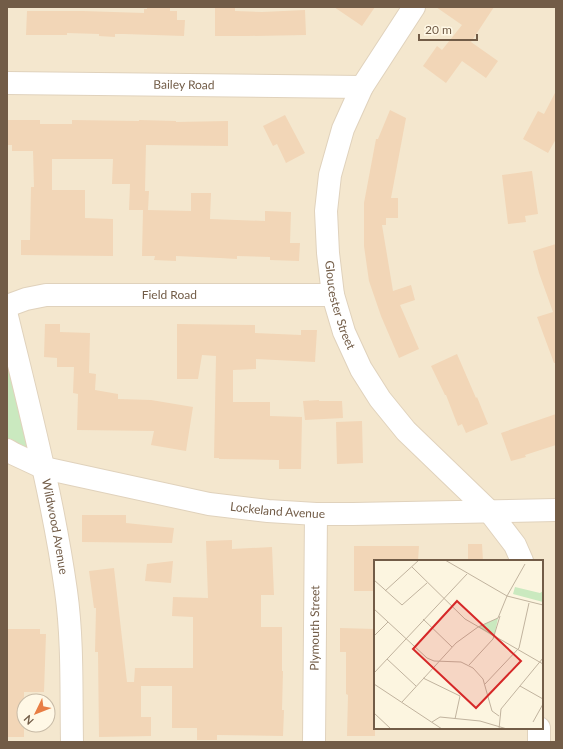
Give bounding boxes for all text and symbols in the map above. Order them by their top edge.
scale bar [419,16,477,42]
text: 20 m [425,22,452,37]
street label: Bailey Road [153,77,215,92]
street label: Gloucester Street [322,260,359,352]
street label: Field Road [142,287,197,302]
street label: Wildwood Avenue [39,477,71,575]
street label: Lockeland Avenue [229,499,325,521]
inset map [374,560,543,729]
street label: Plymouth Street [307,585,322,671]
north arrow [16,693,56,733]
text: N [21,713,36,728]

